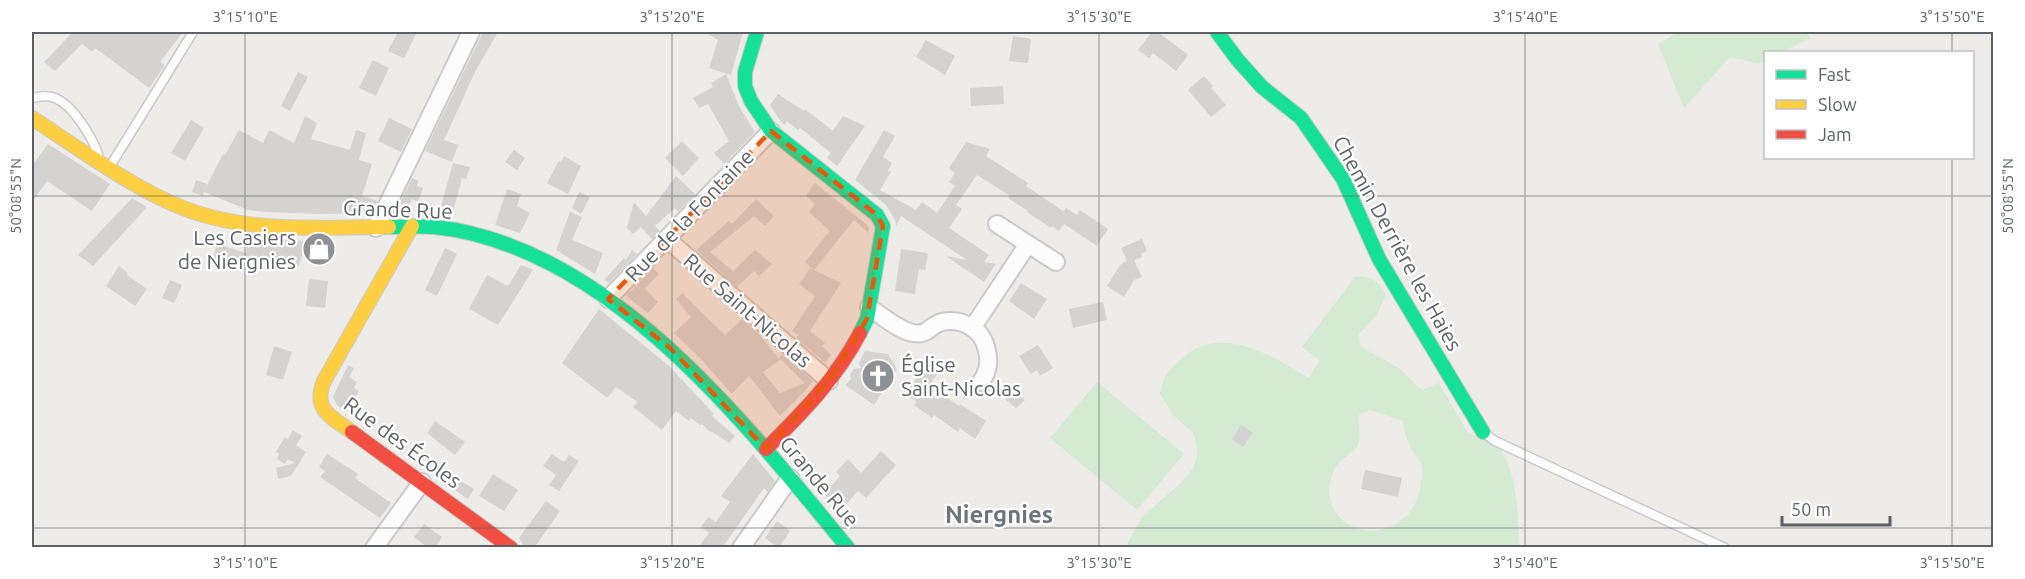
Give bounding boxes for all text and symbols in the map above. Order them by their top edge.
text: 3°15'10"E [212,8,278,25]
text: 3°15'20"E [639,8,705,25]
text: 3°15'30"E [1066,8,1132,25]
text: 3°15'40"E [1492,8,1558,25]
text: 3°15'50"E [1919,8,1985,25]
legend [1764,51,1974,159]
text: Fast [1818,64,1851,84]
text: Slow [1818,94,1857,114]
text: Jam [1818,124,1852,144]
street label: Chemin Derrière les Haies [1329,131,1467,355]
street label: Rue de la Fontaine [620,144,758,286]
text: 50°08'55"N [7,158,24,234]
text: 50°08'55"N [1999,158,2016,234]
street label: Grande Rue [343,195,453,223]
place label: Les Casiers de Niergnies [178,225,296,273]
shop icon: Les Casiers de Niergnies [301,231,337,267]
street label: Rue Saint-Nicolas [679,248,817,372]
place label: Église Saint-Nicolas [901,352,1021,400]
church icon: Église Saint-Nicolas [860,358,896,394]
street label: Rue des Écoles [340,391,466,493]
street label: Grande Rue [775,431,865,531]
scale bar [1782,489,1890,527]
text: 50 m [1791,499,1831,519]
district label: Niergnies [945,501,1053,528]
text: 3°15'10"E [212,554,278,571]
text: 3°15'20"E [639,554,705,571]
text: 3°15'30"E [1066,554,1132,571]
text: 3°15'40"E [1492,554,1558,571]
text: 3°15'50"E [1919,554,1985,571]

